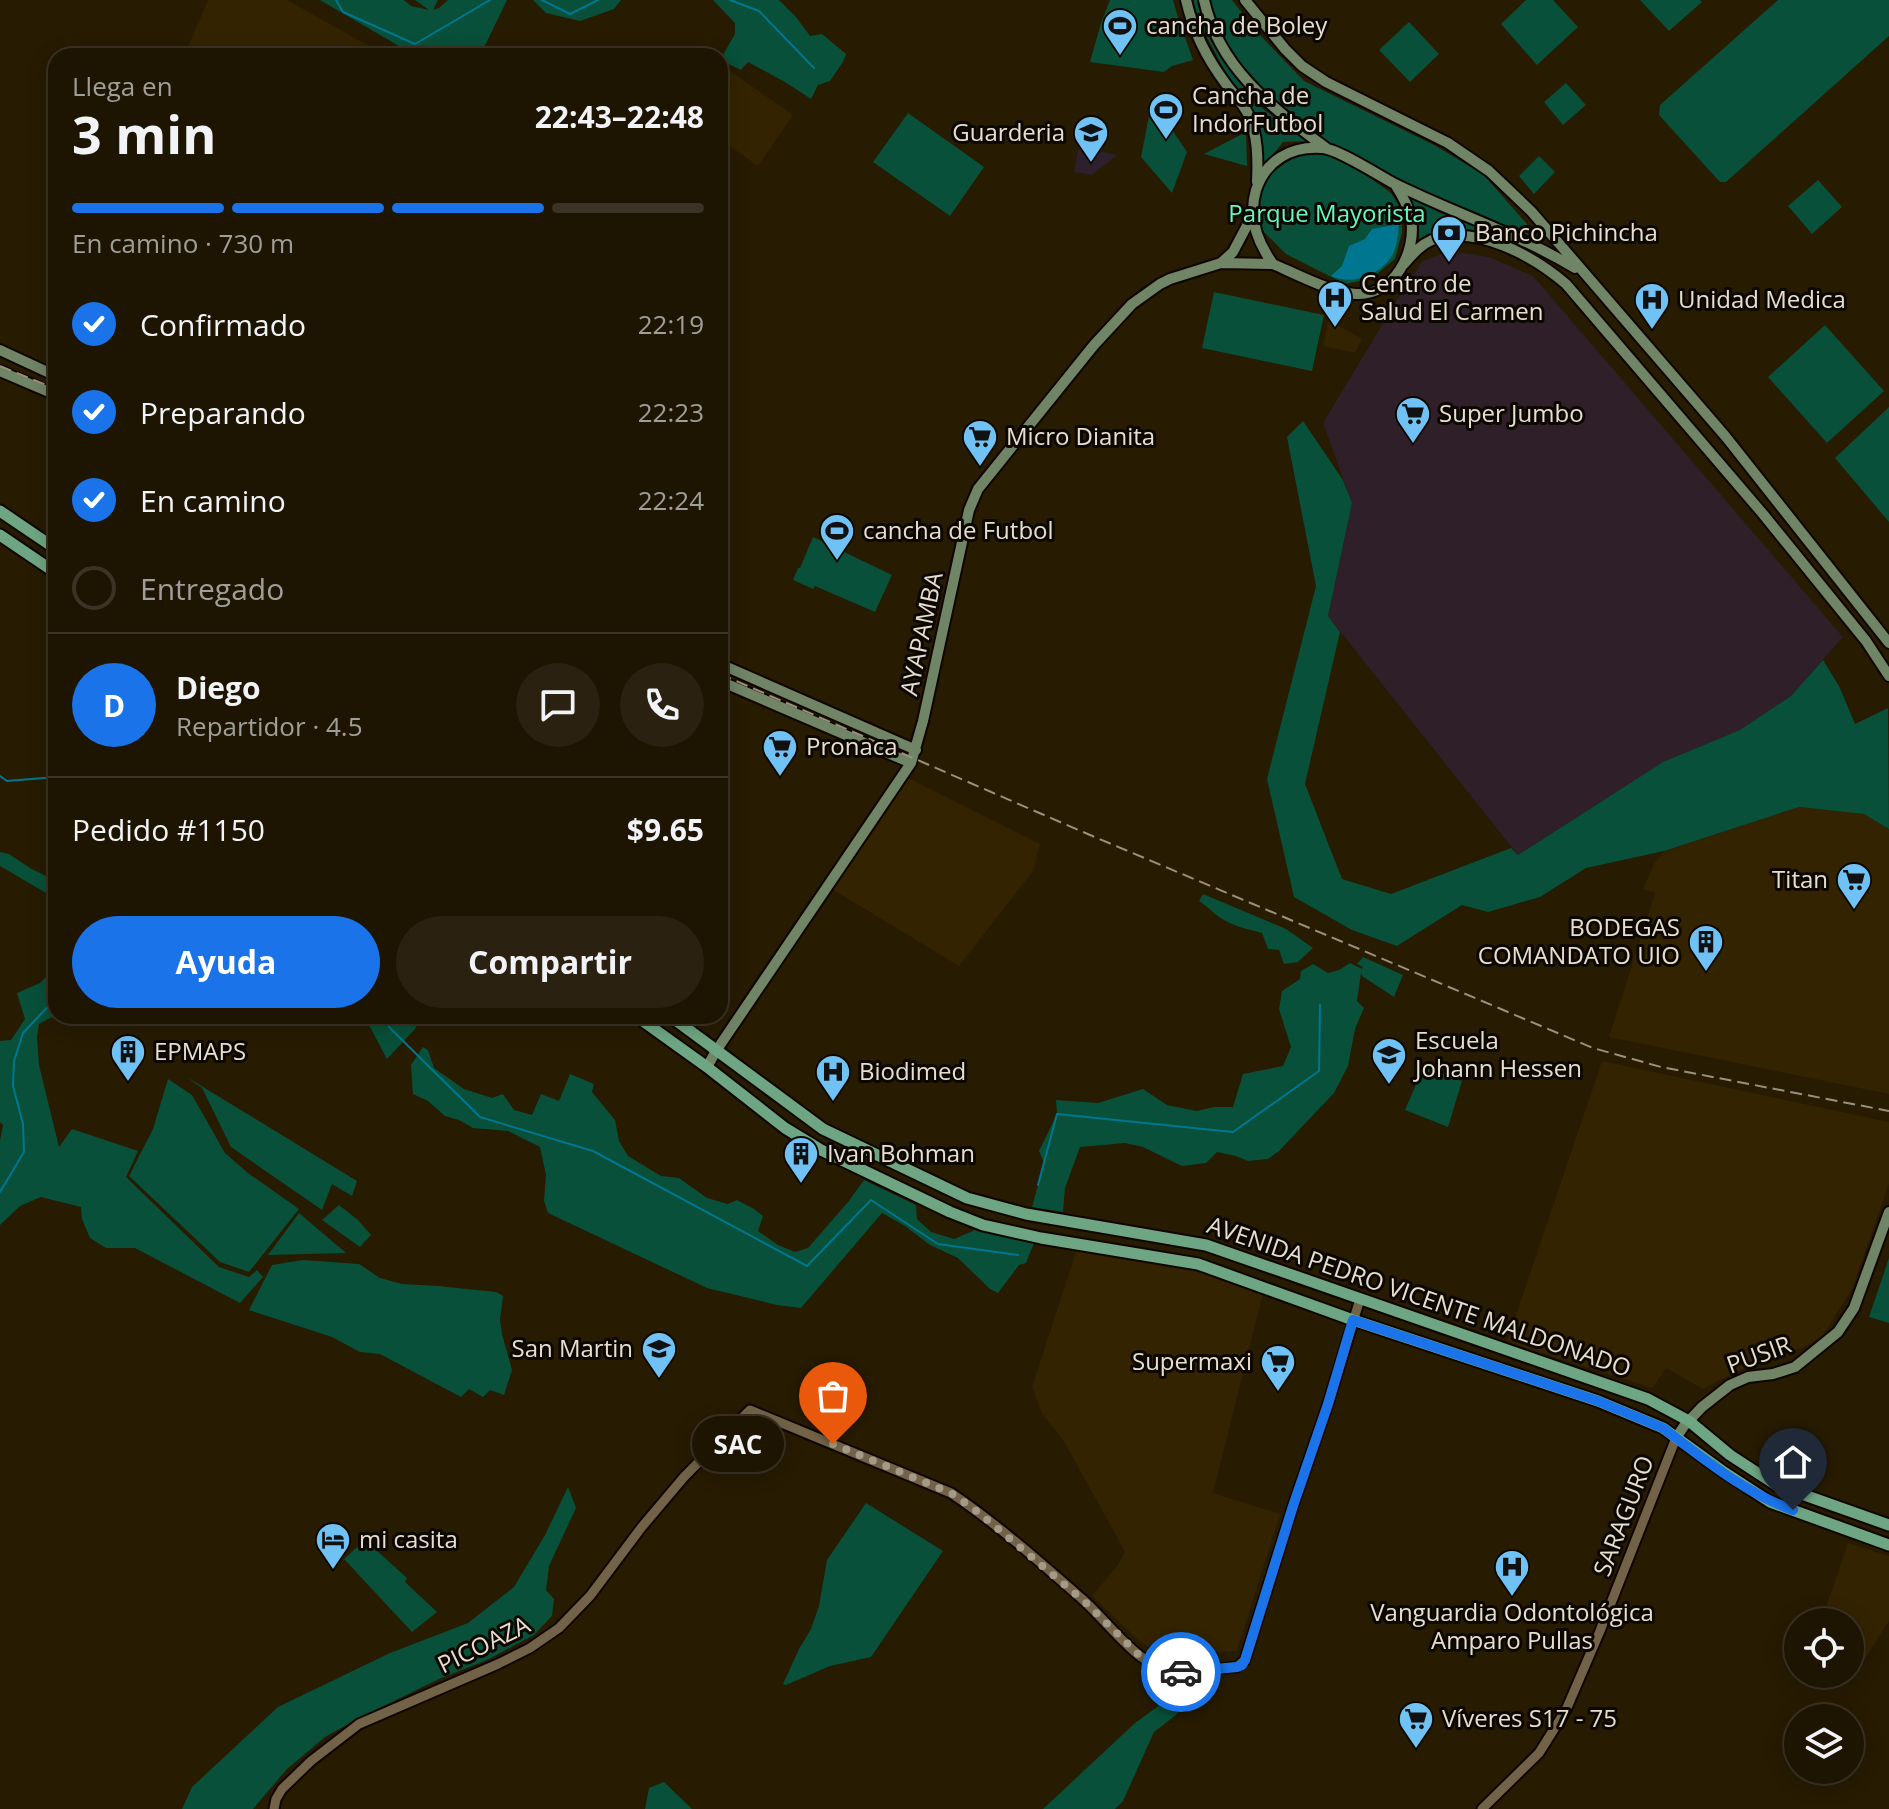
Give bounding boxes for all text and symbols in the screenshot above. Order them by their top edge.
sports icon: cancha de Boley [1101,7,1139,57]
place label: cancha de Boley [1146,8,1328,41]
text: Llega en [72,68,173,104]
place label: Cancha de IndorFutbol [1192,78,1323,139]
sports icon: Cancha de IndorFutbol [1147,91,1185,141]
text: 22:43–22:48 [535,96,704,137]
text: 3 min [72,98,216,169]
school or university icon: Guarderia [1072,114,1110,164]
place label: Guarderia [952,115,1065,148]
park label: Parque Mayorista [1228,196,1426,229]
bank icon: Banco Pichincha [1430,214,1468,264]
place label: Banco Pichincha [1475,215,1658,248]
text: En camino · 730 m [72,225,294,261]
place label: Centro de Salud El Carmen [1361,266,1544,327]
hospital icon: Centro de Salud El Carmen [1316,279,1354,329]
hospital icon: Unidad Medica [1633,281,1671,331]
place label: Unidad Medica [1678,282,1846,315]
icon: check [72,302,116,346]
text: Confirmado [140,304,306,345]
text: 22:19 [638,306,704,342]
icon: check [72,390,116,434]
text: Preparando [140,392,306,433]
text: 22:23 [638,394,704,430]
supermarket icon: Super Jumbo [1394,395,1432,445]
place label: Super Jumbo [1439,396,1584,429]
supermarket icon: Micro Dianita [961,418,999,468]
place label: Micro Dianita [1006,419,1155,452]
icon: check [72,478,116,522]
text: En camino [140,480,286,521]
text: 22:24 [638,482,704,518]
sports icon: cancha de Futbol [818,512,856,562]
place label: cancha de Futbol [863,513,1054,546]
text: Entregado [140,568,284,609]
street label: AYAPAMBA [891,568,950,699]
button: chat [516,663,600,747]
button: phone [620,663,704,747]
text: Diego [176,667,261,708]
text: D [103,685,125,726]
text: Repartidor · 4.5 [176,708,363,744]
supermarket icon: Pronaca [761,728,799,778]
place label: Pronaca [806,729,898,762]
text: Pedido #1150 [72,809,265,850]
text: $9.65 [627,809,704,850]
supermarket icon: Titan [1835,861,1873,911]
place label: Titan [1772,862,1828,895]
place label: BODEGAS COMANDATO UIO [1478,910,1680,971]
button: Ayuda [72,916,380,1008]
button: Compartir [396,916,704,1008]
building icon: BODEGAS COMANDATO UIO [1687,923,1725,973]
place label: Escuela Johann Hessen [1413,1023,1582,1084]
building icon: EPMAPS [109,1033,147,1083]
place label: EPMAPS [154,1034,246,1067]
school or university icon: Escuela Johann Hessen [1370,1036,1408,1086]
hospital icon: Biodimed [814,1053,852,1103]
place label: Biodimed [859,1054,966,1087]
building icon: Ivan Bohman [782,1135,820,1185]
place label: Ivan Bohman [827,1136,975,1169]
street label: AVENIDA PEDRO VICENTE MALDONADO [1203,1207,1636,1384]
street label: PUSIR [1722,1327,1796,1380]
school or university icon: San Martin [640,1330,678,1380]
place label: San Martin [511,1331,633,1364]
supermarket icon: Supermaxi [1259,1343,1297,1393]
place label: Supermaxi [1132,1344,1252,1377]
pin [799,1362,867,1444]
icon: bag [811,1374,855,1418]
callout: SAC [693,1416,785,1472]
text: SAC [714,1426,762,1462]
pin [1759,1428,1827,1510]
icon: home [1771,1440,1815,1484]
street label: SARAGURO [1584,1450,1661,1581]
hotel icon: mi casita [314,1521,352,1571]
place label: mi casita [359,1522,458,1555]
hospital icon: Vanguardia Odontológica Amparo Pullas [1493,1548,1531,1598]
place label: Vanguardia Odontológica Amparo Pullas [1370,1595,1654,1656]
street label: PICOAZA [432,1607,536,1680]
map controls [1784,1608,1864,1784]
button: locate [1784,1608,1864,1688]
courier [1141,1632,1221,1712]
icon: car [1159,1650,1203,1694]
supermarket icon: Víveres S17 - 75 [1397,1700,1435,1750]
place label: Víveres S17 - 75 [1442,1701,1617,1734]
button: layers [1784,1704,1864,1784]

